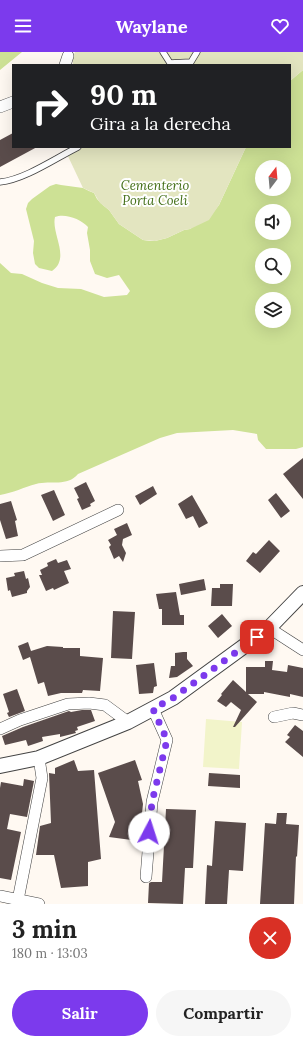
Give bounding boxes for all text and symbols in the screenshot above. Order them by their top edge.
icon: menu [12,15,34,37]
text: Waylane [115,15,188,38]
icon: heart [269,15,291,37]
text: 90 m [90,77,157,113]
icon: right [24,80,76,132]
text: Gira a la derecha [90,112,231,135]
north arrow [255,160,291,196]
map controls [255,160,291,328]
park label: Cementerio Porta Coeli [121,177,189,209]
button: sound [255,204,291,240]
button: search [255,248,291,284]
button: layers [255,292,291,328]
pin [240,620,274,654]
icon: arrive [246,626,268,648]
position arrow [128,811,170,853]
text: 3 min [12,914,77,945]
button: close [249,917,291,959]
text: 180 m · 13:03 [12,945,88,962]
button: Salir [12,990,148,1036]
button: Compartir [156,990,291,1036]

